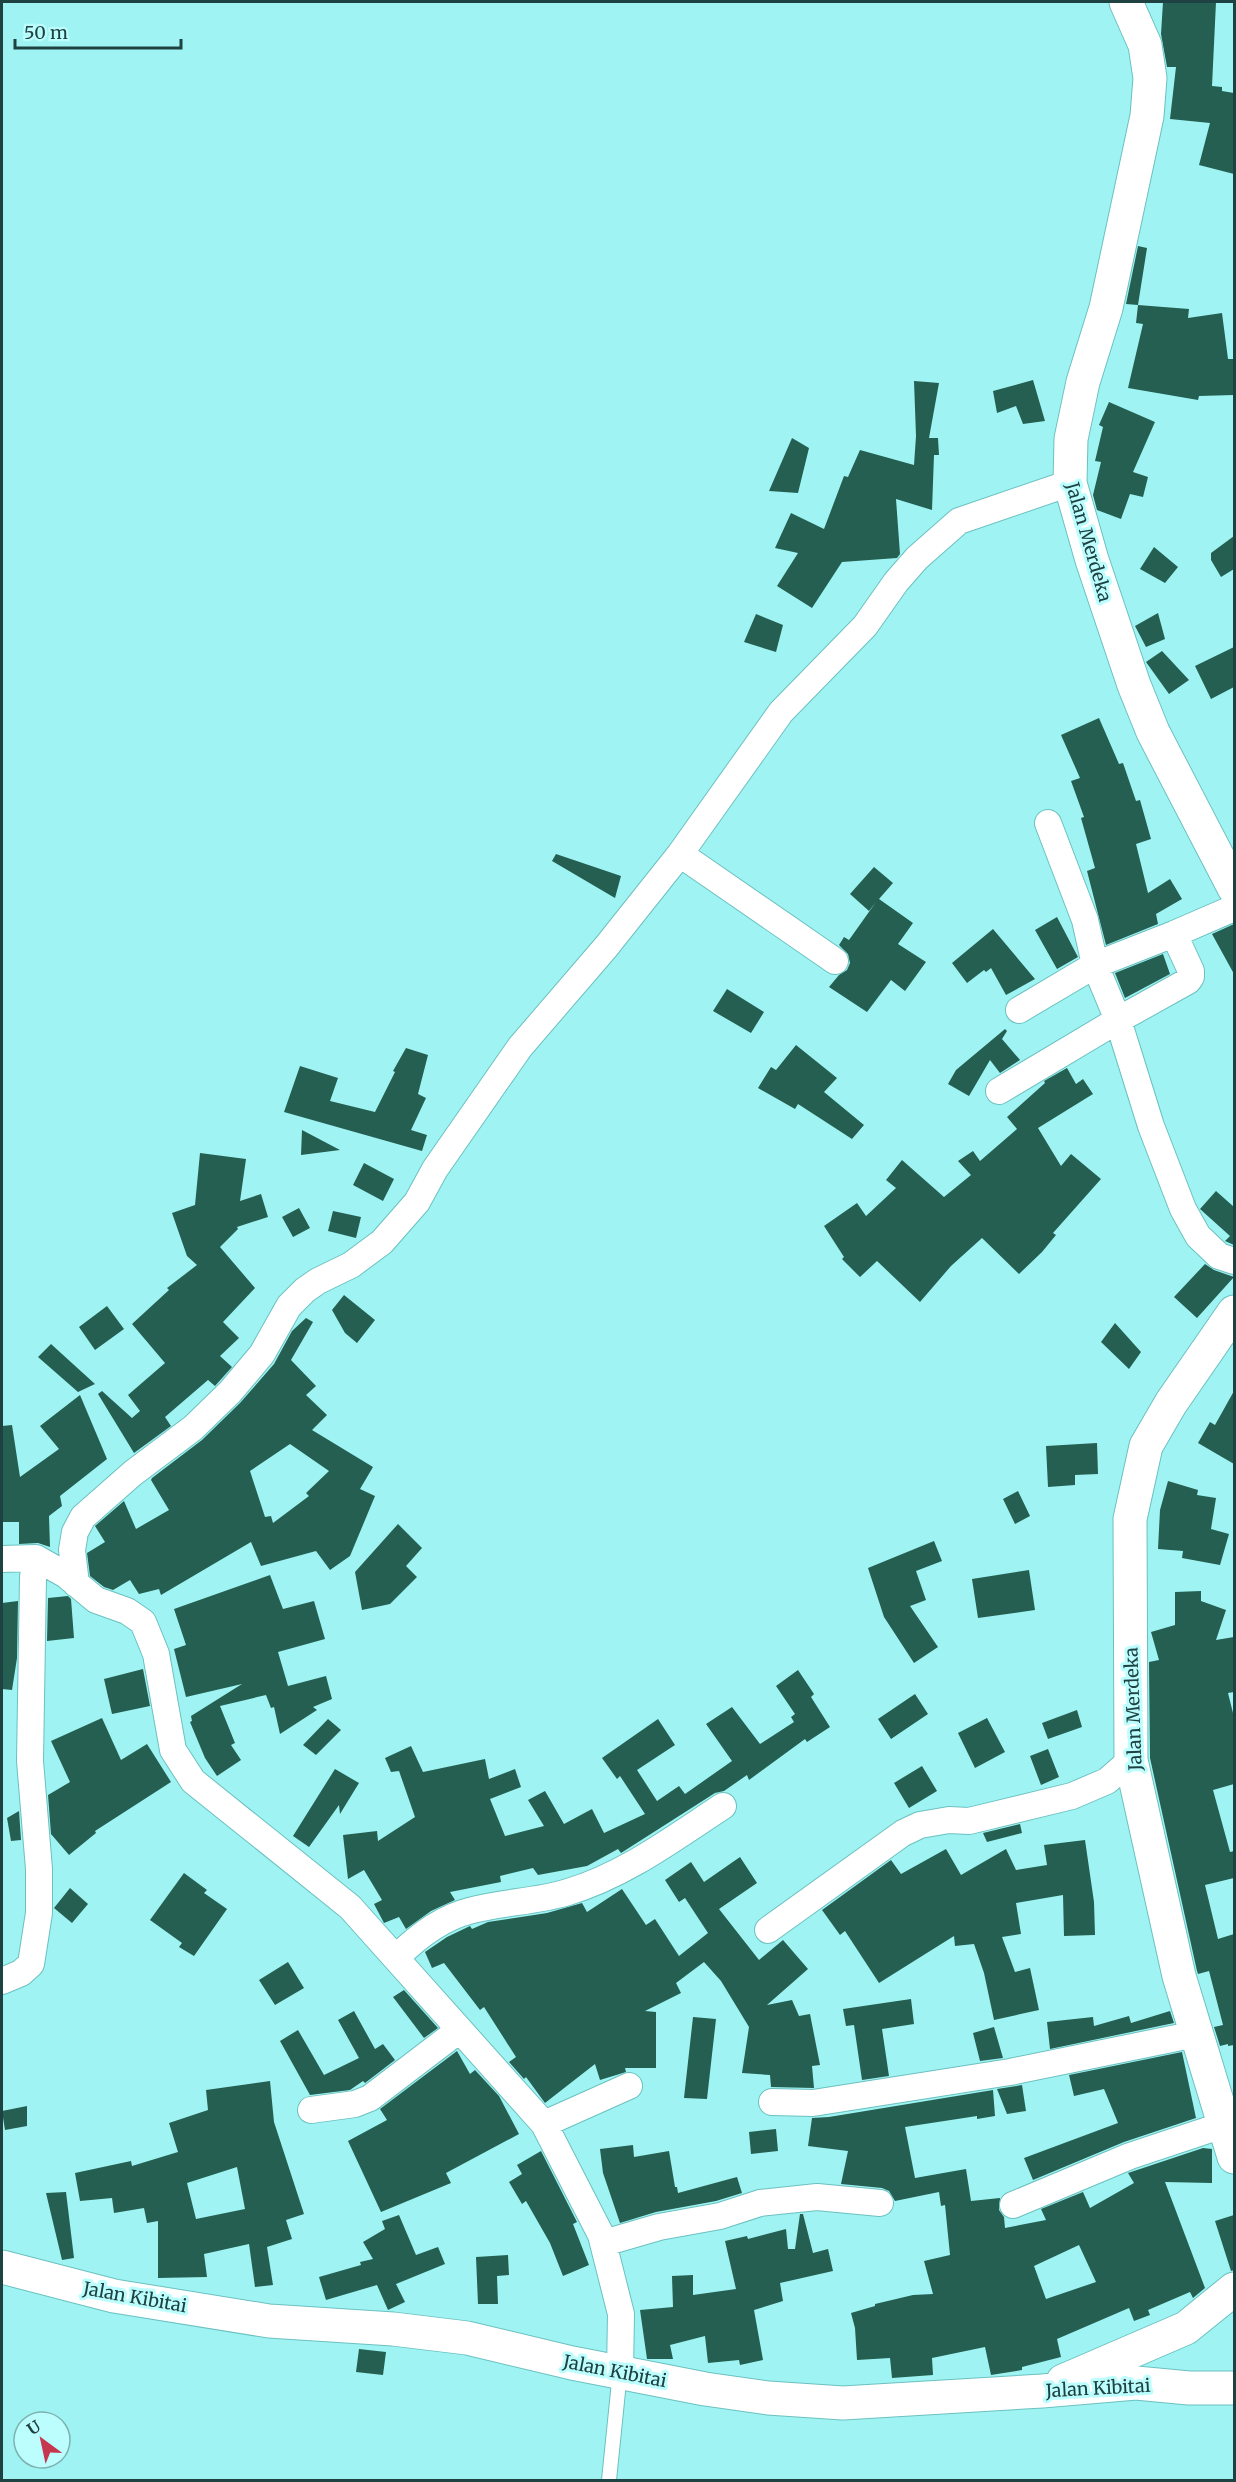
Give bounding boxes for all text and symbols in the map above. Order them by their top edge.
scale bar [15,12,182,50]
text: 50 m [24,21,68,44]
street label: Jalan Merdeka [1061,479,1117,605]
street label: Jalan Merdeka [1119,1647,1147,1772]
street label: Jalan Kibitai [80,2276,189,2317]
street label: Jalan Kibitai [560,2350,669,2392]
street label: Jalan Kibitai [1044,2374,1151,2402]
north arrow [12,2410,72,2470]
text: U [23,2416,44,2439]

